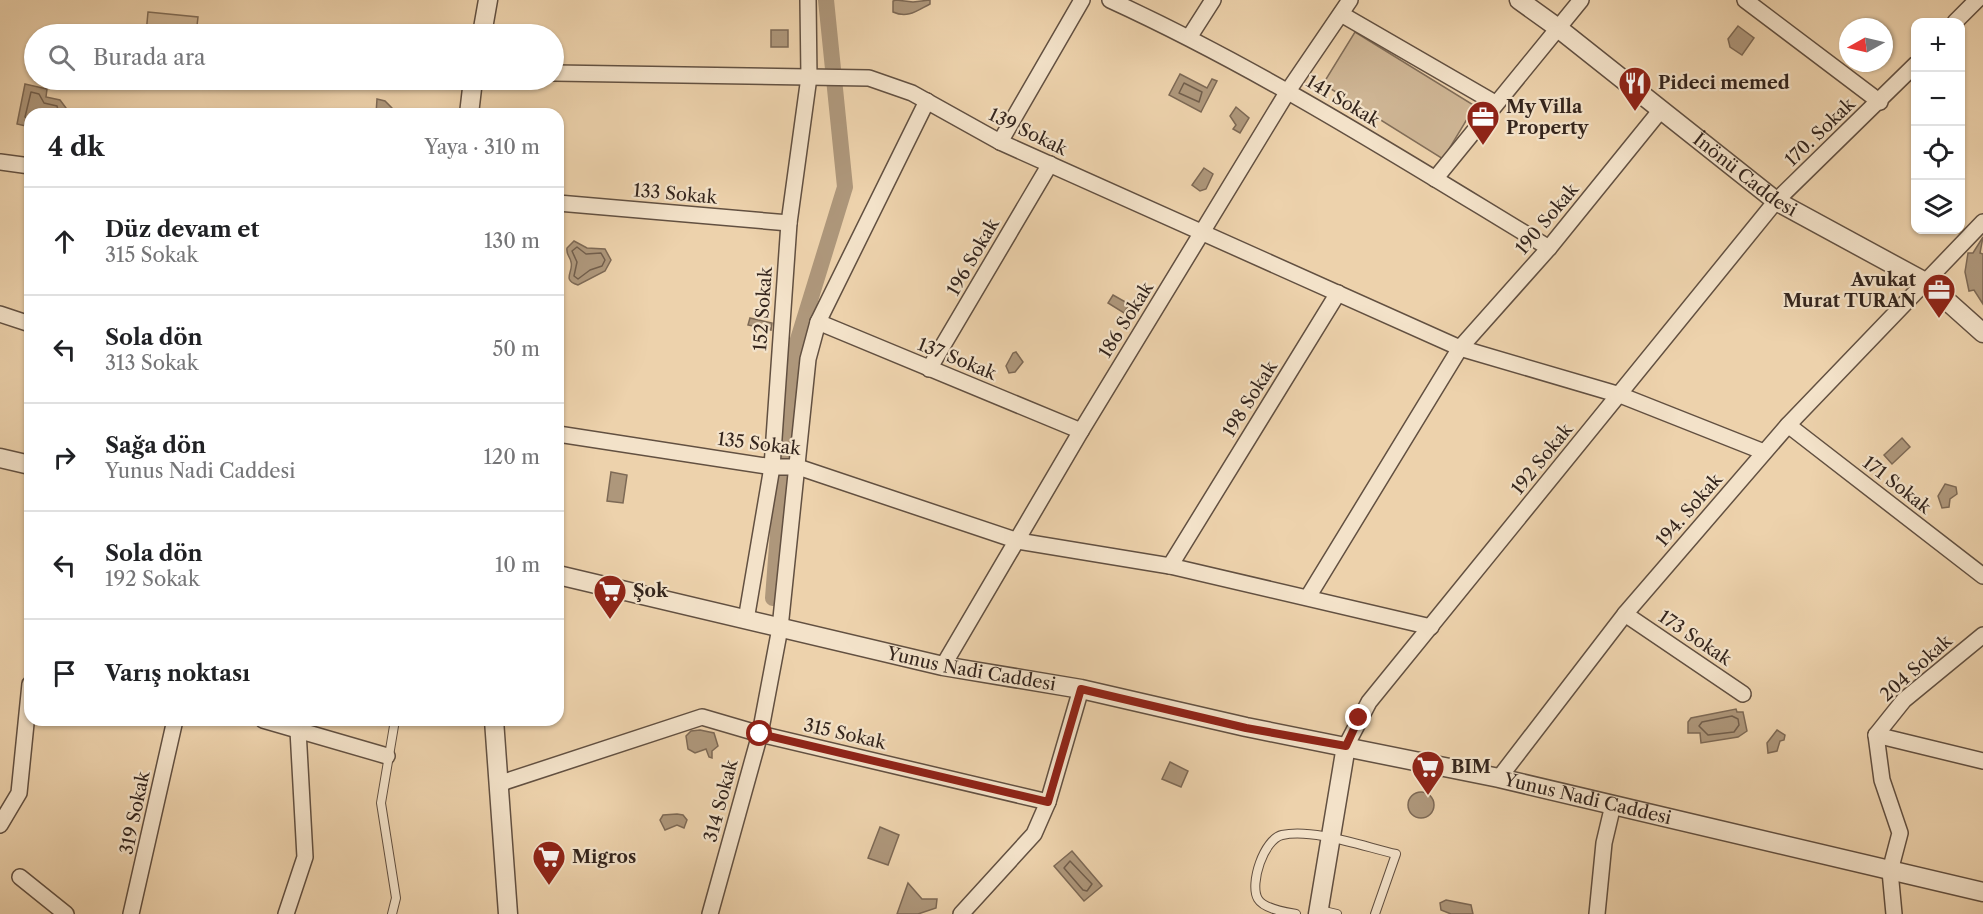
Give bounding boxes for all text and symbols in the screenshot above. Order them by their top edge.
north arrow [1839,18,1893,72]
map controls [1911,18,1965,234]
button: + [1911,18,1965,72]
search box [24,24,564,90]
icon: search [45,41,78,74]
text: Burada ara [93,44,206,71]
restaurant icon: Pideci memed [1617,65,1653,112]
street label: 141 Sokak [1302,70,1385,132]
place label: Pideci memed [1658,72,1790,94]
button: − [1911,72,1965,126]
street label: 170. Sokak [1780,92,1861,171]
place label: My Villa Property [1506,96,1589,139]
office icon: My Villa Property [1465,99,1501,146]
street label: 139 Sokak [985,104,1072,161]
button: locate [1911,126,1965,180]
street label: İnönü Caddesi [1689,128,1801,221]
text: 4 dk [48,131,104,163]
text: Yaya · 310 m [424,135,540,159]
street label: 190 Sokak [1511,178,1584,259]
street label: 133 Sokak [632,179,719,209]
button: layers [1911,180,1965,234]
street label: 196 Sokak [942,213,1005,299]
text: Düz devam et [105,216,259,243]
icon: ahead [48,225,81,258]
text: 130 m [484,229,540,253]
text: 315 Sokak [105,243,198,267]
street label: 152 Sokak [749,265,777,352]
place label: Avukat Murat TURAN [1783,269,1917,312]
office icon: Avukat Murat TURAN [1921,272,1957,319]
street label: 186 Sokak [1094,277,1159,362]
text: Sola dön [105,324,203,351]
icon: left [48,333,81,366]
street label: 137 Sokak [914,333,1001,385]
text: 50 m [493,337,540,361]
text: 313 Sokak [105,351,198,375]
street label: 198 Sokak [1218,356,1283,441]
street label: 192 Sokak [1507,418,1578,499]
street label: 135 Sokak [716,428,804,460]
text: Sağa dön [105,432,206,459]
icon: right [48,441,81,474]
text: 120 m [483,445,540,469]
street label: 171 Sokak [1858,452,1937,519]
text: Yunus Nadi Caddesi [105,459,295,483]
street label: 194. Sokak [1651,468,1728,551]
text: Sola dön [105,540,203,567]
icon: left [48,549,81,582]
text: 10 m [495,553,540,577]
text: 192 Sokak [105,567,199,591]
supermarket icon: Şok [592,573,628,620]
place label: Şok [633,580,669,602]
street label: 173 Sokak [1654,606,1737,671]
street label: 204 Sokak [1876,629,1958,706]
street label: Yunus Nadi Caddesi [884,642,1058,696]
icon: arrive [48,657,81,690]
text: Varış noktası [105,660,250,687]
route end [1345,704,1371,730]
street label: 315 Sokak [802,714,890,755]
route start [746,720,772,746]
supermarket icon: BIM [1410,749,1446,796]
street label: 314 Sokak [699,756,743,845]
place label: BIM [1451,756,1491,778]
street label: 319 Sokak [115,768,155,857]
street label: Yunus Nadi Caddesi [1501,768,1674,829]
supermarket icon: Migros [531,839,567,886]
place label: Migros [572,846,636,868]

